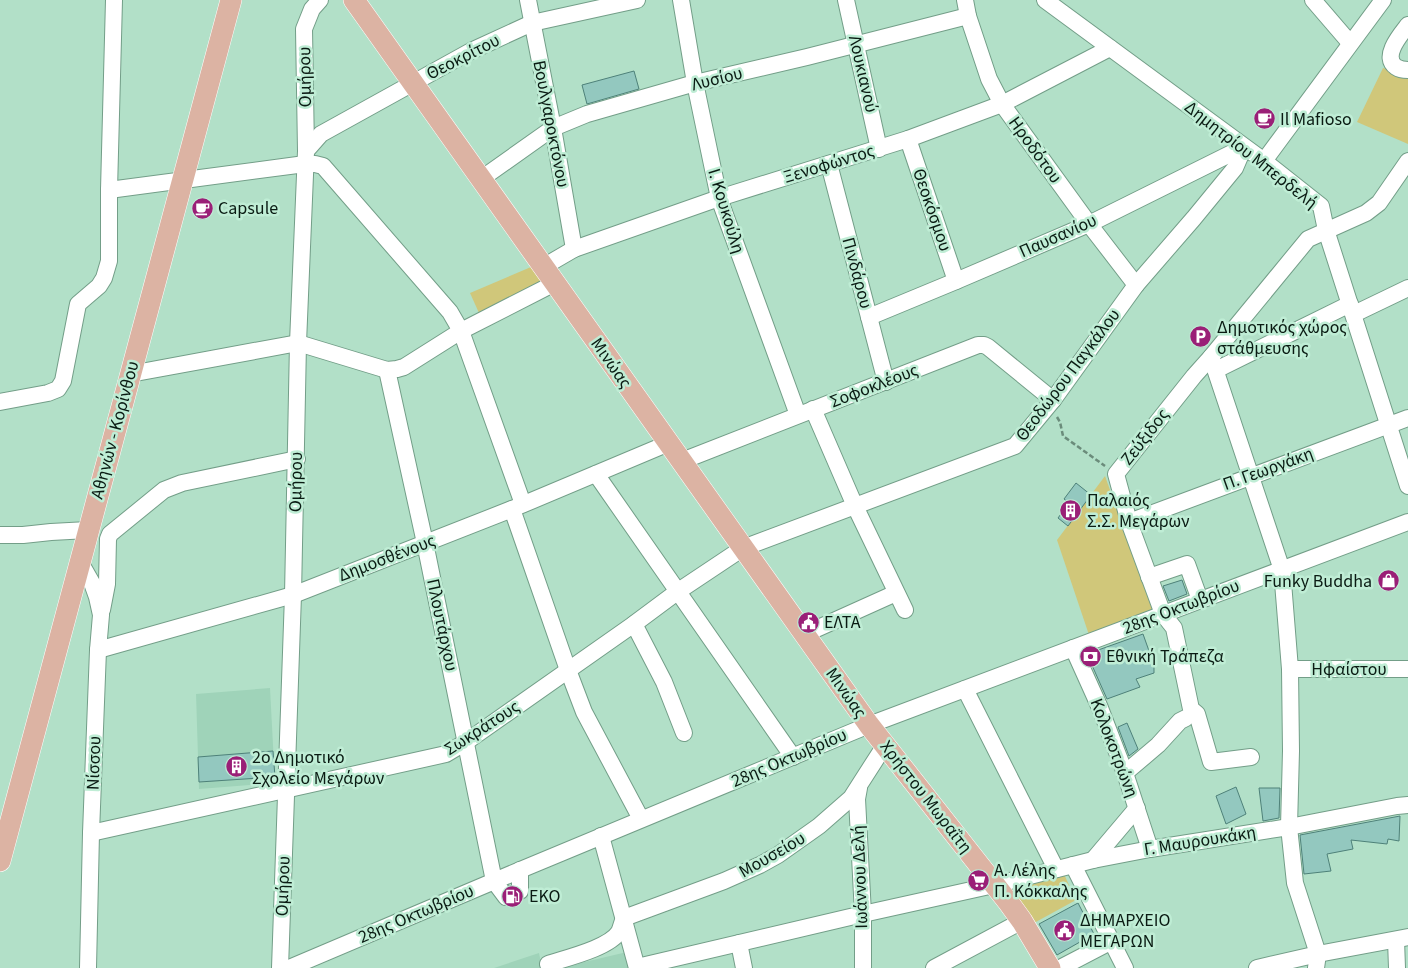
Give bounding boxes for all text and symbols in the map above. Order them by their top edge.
street label: Θεοκρίτου [422,28,504,86]
street label: Λουκιανού [842,33,884,115]
street label: Ομήρου [292,47,318,107]
street label: Βουλγαροκτόνου [526,58,576,190]
street label: Λυσίου [689,61,745,97]
street label: Δημητρίου Μπερδελή [1179,95,1323,215]
cafe icon: Il Mafioso [1252,107,1276,131]
place label: Il Mafioso [1280,107,1352,132]
street label: Ηροδότου [1002,112,1068,188]
street label: Ξενοφώντος [780,138,878,190]
street label: Ι. Κουκούλη [701,165,751,257]
street label: Θεοκόσμου [906,165,958,255]
cafe icon: Capsule [190,196,214,220]
place label: Capsule [218,196,278,221]
street label: Παυσανίου [1015,208,1101,264]
street label: Πινδάρου [835,235,879,311]
street label: Θεοδώρου Παγκάλου [1010,303,1126,447]
place label: Δημοτικός χώρος στάθμευσης [1217,315,1347,361]
parking icon: Δημοτικός χώρος στάθμευσης [1189,325,1213,349]
street label: Μινώας [585,333,638,393]
street label: Αθηνών - Κορίνθου [85,358,145,502]
street label: Σοφοκλέους [826,358,922,414]
street label: Ζεύξιδος [1115,403,1175,471]
street label: Π. Γεωργάκη [1219,441,1317,497]
street label: Ομήρου [283,452,309,512]
place label: Παλαιός Σ.Σ. Μεγάρων [1087,488,1190,534]
building icon: Παλαιός Σ.Σ. Μεγάρων [1059,498,1083,522]
street label: Δημοσθένους [335,528,439,588]
place label: Funky Buddha [1264,569,1372,594]
shop icon: Funky Buddha [1376,569,1400,593]
street label: 28ης Οκτωβρίου [1119,573,1243,641]
street label: Πλουτάρχου [420,577,464,673]
public building icon: ΕΛΤΑ [796,610,820,634]
place label: ΕΛΤΑ [824,610,861,635]
bank icon: Εθνική Τράπεζα [1078,644,1102,668]
place label: Εθνική Τράπεζα [1106,644,1224,669]
street label: Ηφαίστου [1311,657,1387,682]
street label: Μινώας [820,663,873,723]
street label: Σωκράτους [439,694,525,762]
street label: Κολοκοτρώνη [1084,695,1144,801]
street label: 28ης Οκτωβρίου [727,722,851,794]
street label: Νίσσου [81,735,107,791]
street label: Χρήστου Μωραΐτη [874,735,978,859]
place label: 2ο Δημοτικό Σχολείο Μεγάρων [252,745,385,791]
building icon: 2ο Δημοτικό Σχολείο Μεγάρων [224,755,248,779]
street label: Γ. Μαυρουκάκη [1142,820,1258,862]
street label: Ιωάννου Δελή [846,825,874,929]
street label: Μουσείου [734,826,810,884]
street label: Ομήρου [269,855,297,917]
place label: Α. Λέλης Π. Κόκκαλης [994,858,1088,904]
supermarket icon: Α. Λέλης Π. Κόκκαλης [966,868,990,892]
street label: 28ης Οκτωβρίου [354,878,478,950]
fuel station icon: EKO [501,884,525,908]
place label: EKO [529,884,561,909]
place label: ΔΗΜΑΡΧΕΙΟ ΜΕΓΑΡΩΝ [1080,908,1170,954]
public building icon: ΔΗΜΑΡΧΕΙΟ ΜΕΓΑΡΩΝ [1052,918,1076,942]

